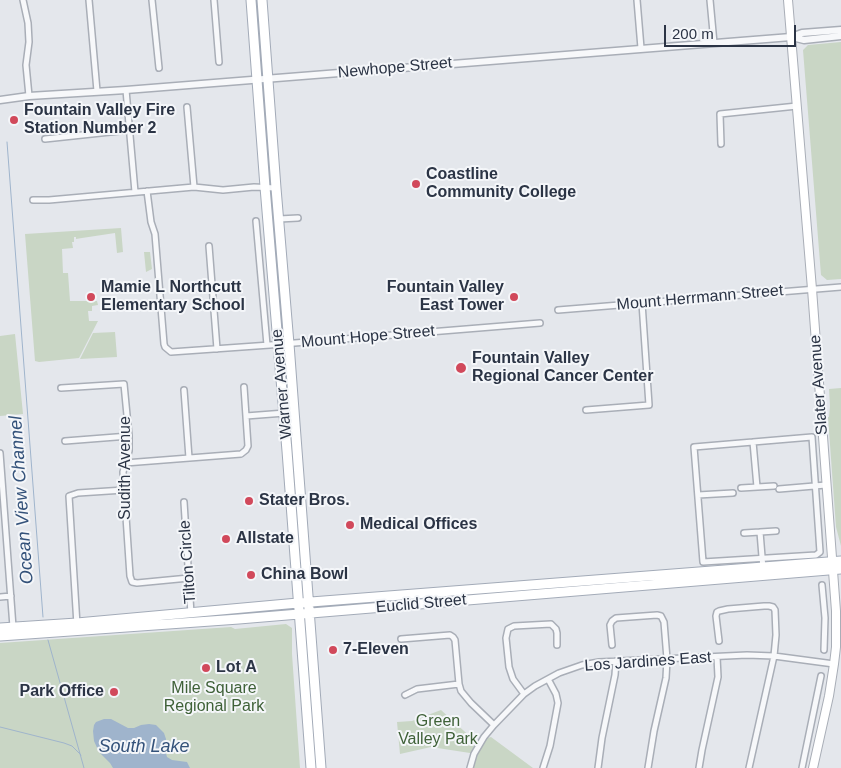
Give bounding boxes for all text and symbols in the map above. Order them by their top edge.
scale bar [666,15,798,47]
text: 200 m [672,25,714,42]
street label: Newhope Street [337,53,453,83]
place label: Fountain Valley Fire Station Number 2 [24,101,175,139]
marker: Fountain Valley Fire Station Number 2 [8,114,20,126]
place label: Coastline Community College [426,165,576,203]
marker: Coastline Community College [410,178,422,190]
place label: Mamie L Northcutt Elementary School [101,278,245,316]
place label: Fountain Valley East Tower [387,278,504,316]
street label: Mount Herrmann Street [616,281,784,315]
marker: Mamie L Northcutt Elementary School [85,291,97,303]
marker: Fountain Valley East Tower [508,291,520,303]
street label: Mount Hope Street [300,322,436,352]
street label: Warner Avenue [268,328,296,440]
street label: Slater Avenue [806,334,832,436]
place label: Fountain Valley Regional Cancer Center [472,349,653,387]
marker: Fountain Valley Regional Cancer Center [454,361,468,375]
water label: Ocean View Channel [5,415,39,585]
street label: Sudith Avenue [116,416,136,520]
place label: Stater Bros. [259,491,350,511]
marker: Stater Bros. [243,495,255,507]
place label: Medical Offices [360,515,477,535]
street label: Tilton Circle [175,519,201,605]
marker: Medical Offices [344,519,356,531]
place label: Allstate [236,529,294,549]
marker: Allstate [220,533,232,545]
place label: China Bowl [261,565,348,585]
marker: China Bowl [245,569,257,581]
street label: Euclid Street [375,590,467,618]
place label: 7-Eleven [343,640,409,660]
marker: 7-Eleven [327,644,339,656]
street label: Los Jardines East [584,648,712,676]
place label: Lot A [216,658,257,678]
marker: Lot A [200,662,212,674]
park label: Mile Square Regional Park [164,679,264,717]
place label: Park Office [20,682,104,702]
marker: Park Office [108,686,120,698]
park label: Green Valley Park [398,712,478,750]
water label: South Lake [98,736,190,758]

